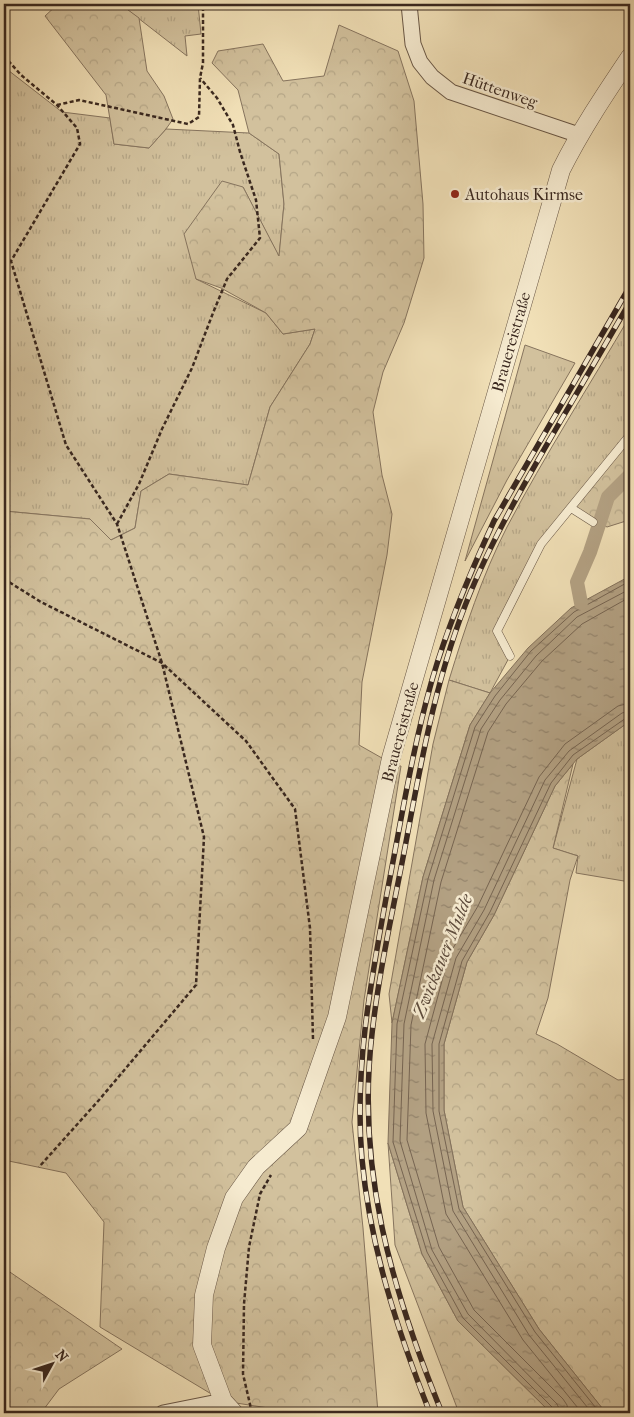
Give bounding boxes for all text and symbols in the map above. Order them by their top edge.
street label: Hüttenweg [460,68,540,112]
place label: Autohaus Kirmse [464,185,583,204]
marker: Autohaus Kirmse [449,188,461,200]
street label: Brauereistraße [488,290,534,394]
street label: Brauereistraße [377,680,423,784]
water label: Zwickauer Mulde [408,891,478,1022]
north arrow [28,1340,78,1390]
text: N [52,1346,72,1366]

